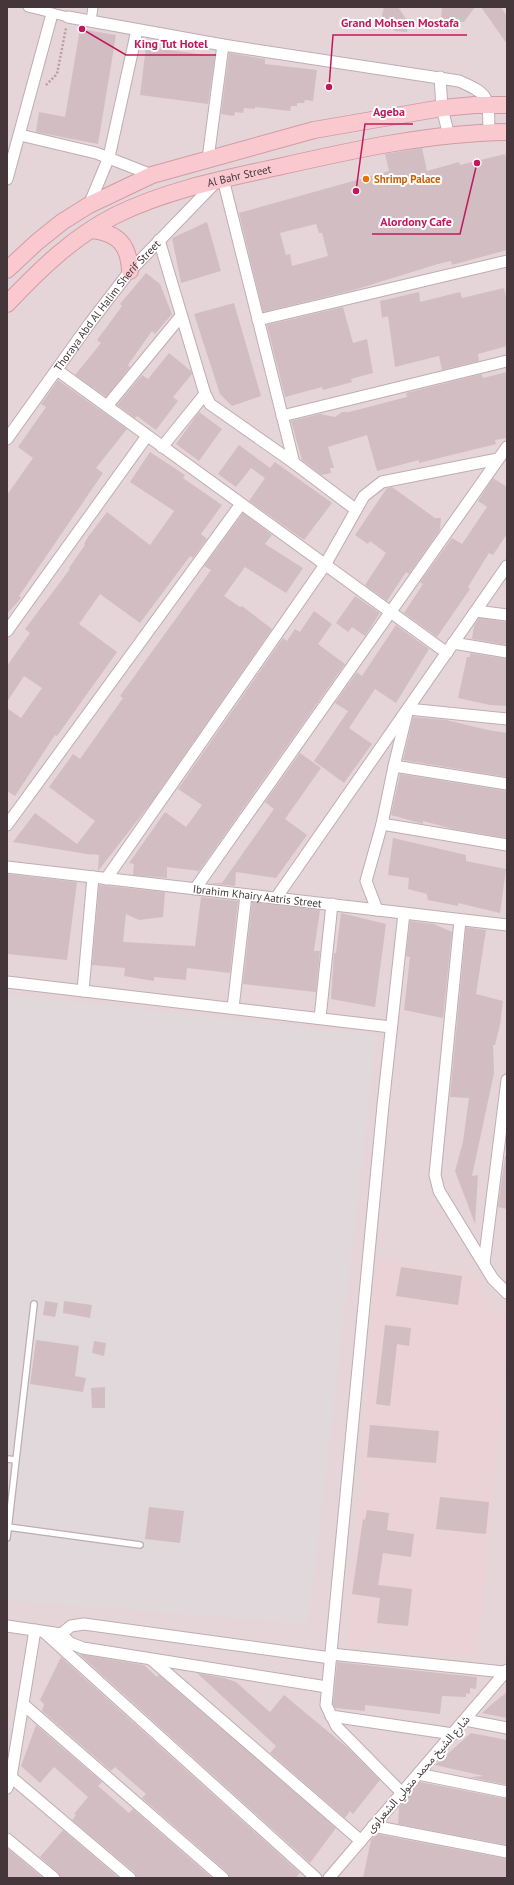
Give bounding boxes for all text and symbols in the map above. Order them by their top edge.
callout: Grand Mohsen Mostafa [333,11,467,35]
text: Grand Mohsen Mostafa [341,15,459,30]
callout: King Tut Hotel [126,31,216,55]
text: King Tut Hotel [134,36,208,51]
callout: Ageba [365,100,413,124]
text: Ageba [373,104,405,119]
street label: Al Bahr Street [206,162,273,190]
place label: Shrimp Palace [374,172,441,186]
marker: Shrimp Palace [361,174,371,184]
callout: Alordony Cafe [372,210,460,234]
text: Alordony Cafe [380,214,452,229]
street label: Thoraya Abd Al Halim Sherif Street [51,237,163,374]
street label: Ibrahim Khairy Aatris Street [192,882,323,910]
street label: شارع الشيخ محمد متولي الشعراوى [363,1712,475,1837]

